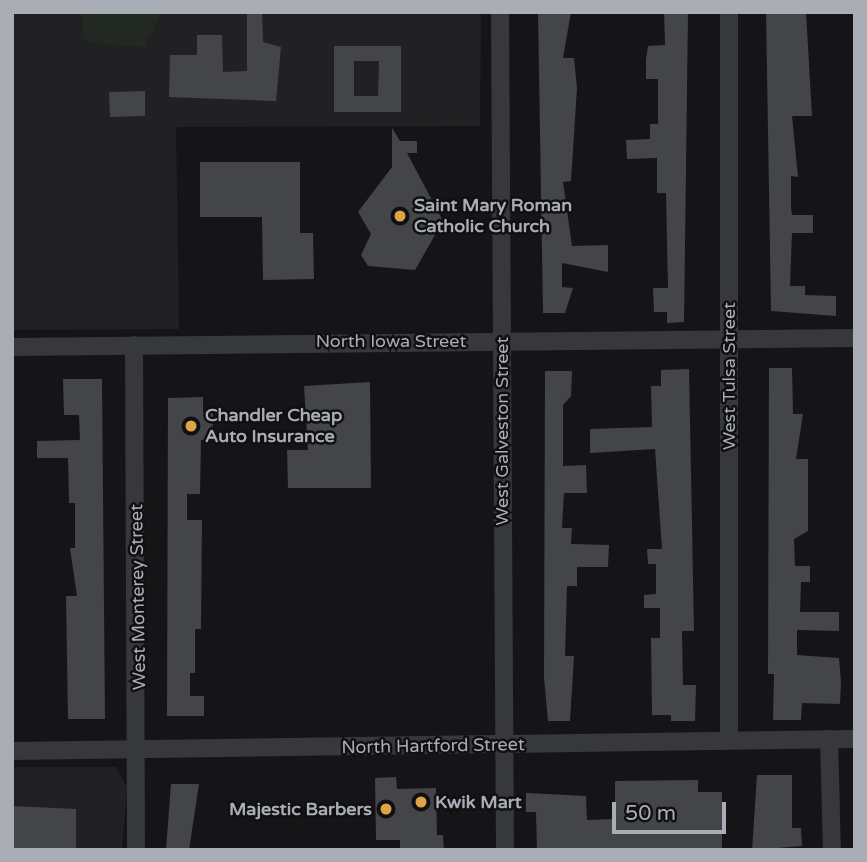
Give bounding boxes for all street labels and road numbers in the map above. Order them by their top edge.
street label: West Tulsa Street [718,302,740,450]
street label: North Iowa Street [316,330,466,352]
street label: West Galveston Street [491,337,513,525]
street label: West Monterey Street [126,504,150,690]
street label: North Hartford Street [341,734,525,758]

